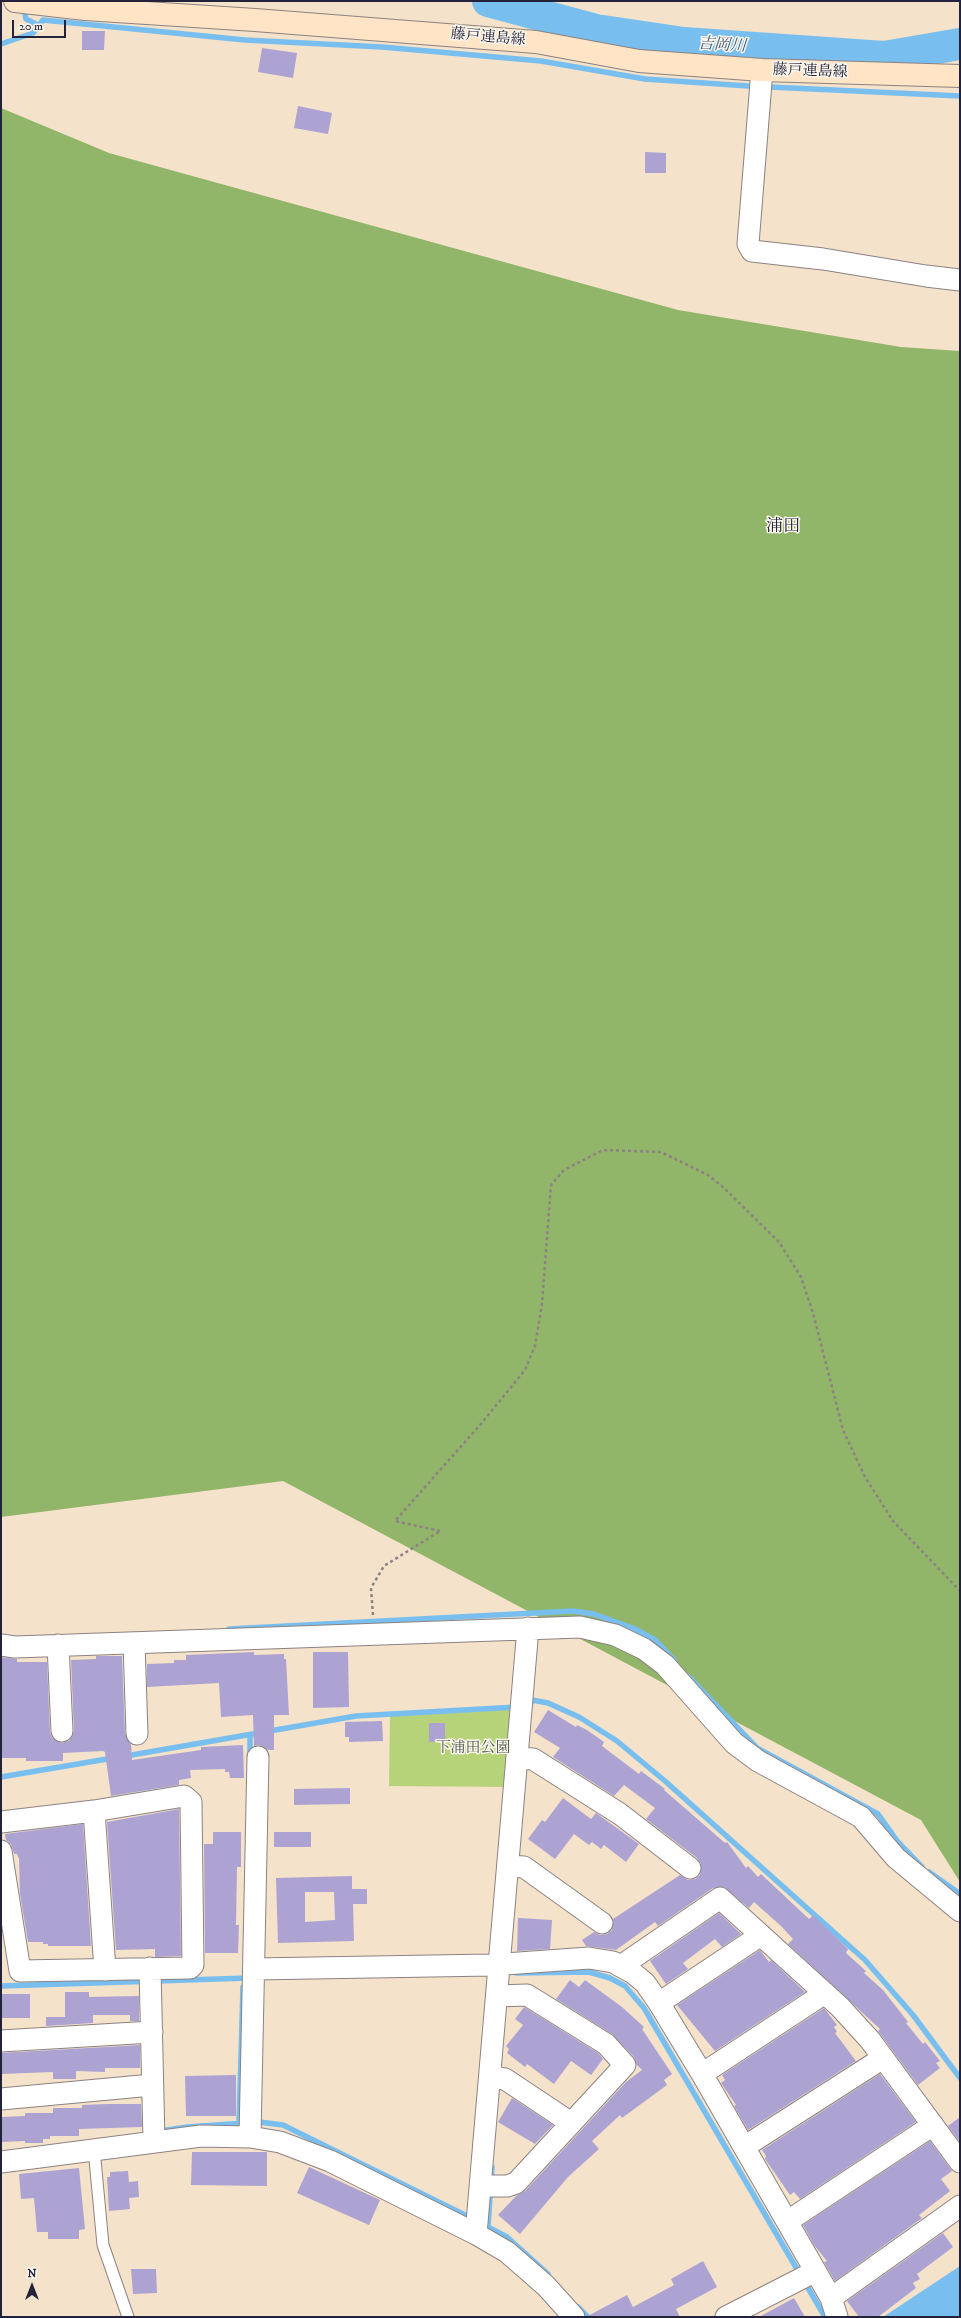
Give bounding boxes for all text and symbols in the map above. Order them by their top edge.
scale bar [14,12,68,38]
text: 20 m [19,19,43,34]
street label: 藤戸連島線 [450,26,526,50]
water label: 吉岡川 [697,35,747,57]
street label: 藤戸連島線 [772,62,848,82]
district label: 浦田 [766,517,800,537]
park label: 下浦田公園 [436,1740,510,1758]
north arrow [12,2266,52,2306]
text: N [27,2267,37,2281]

